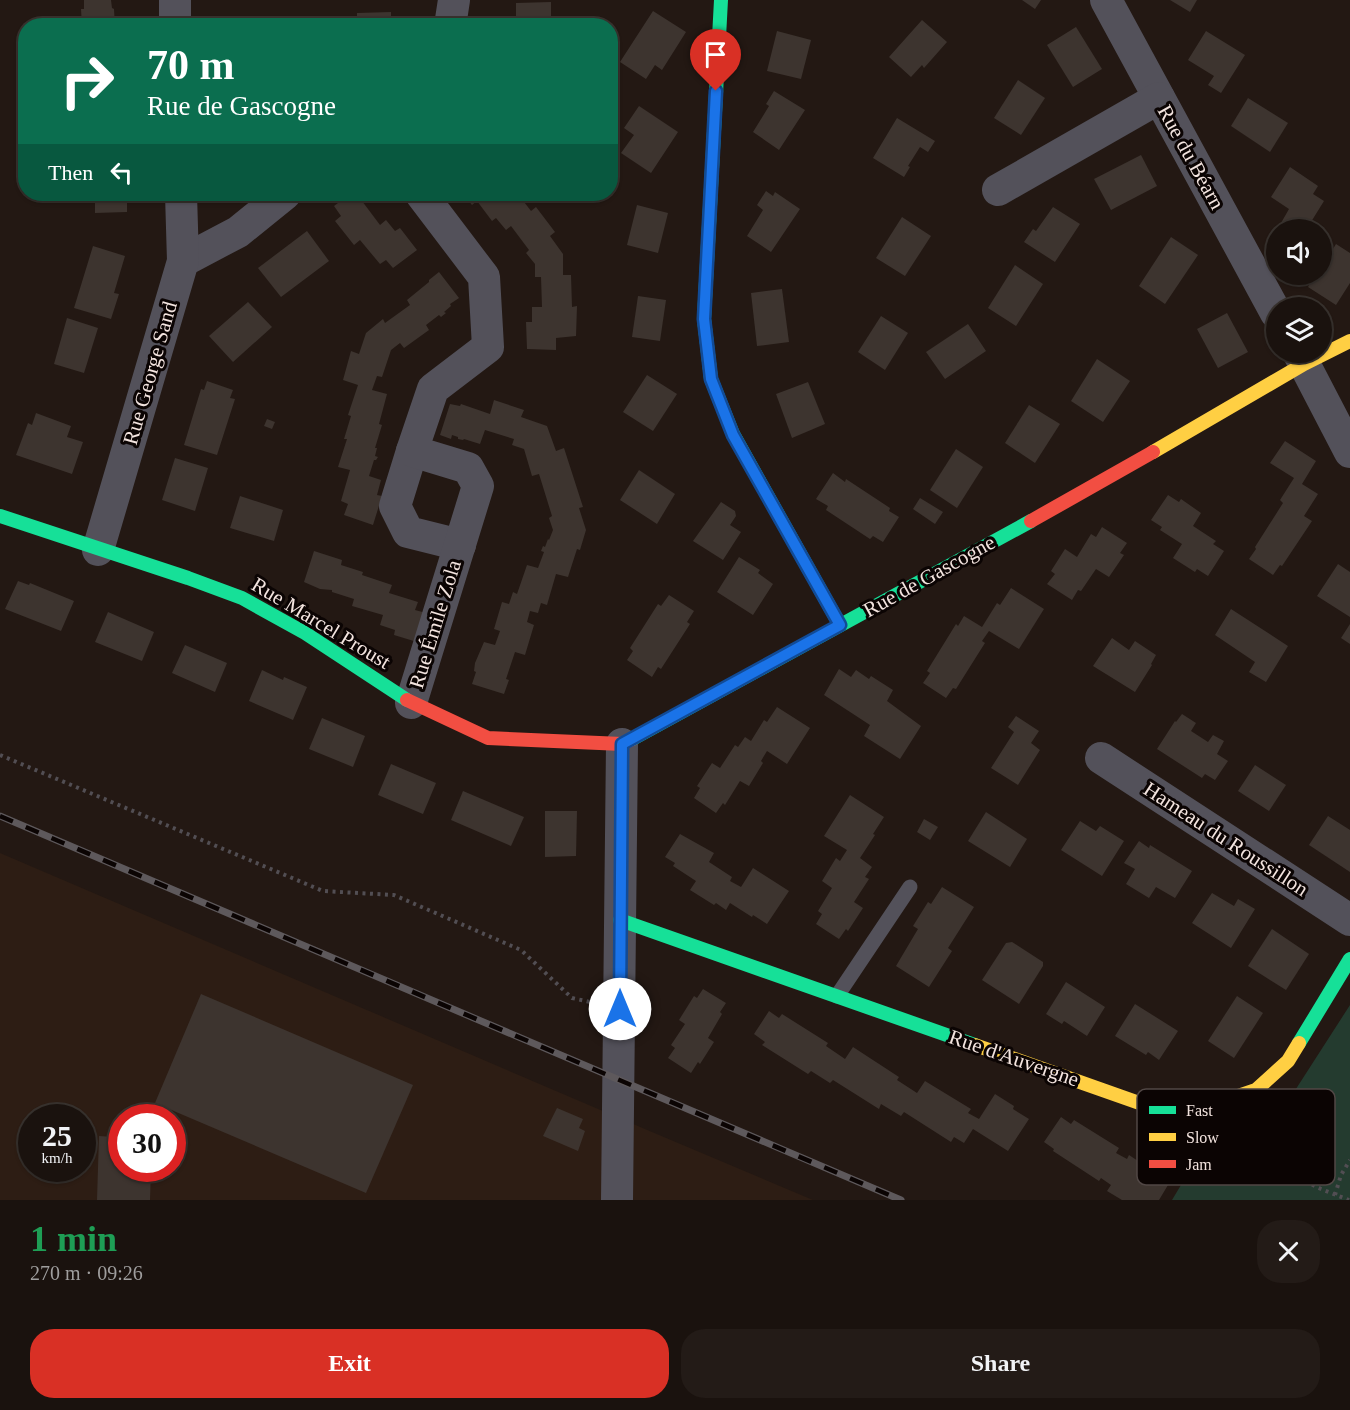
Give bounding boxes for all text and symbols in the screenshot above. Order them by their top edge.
pin [690,29,741,91]
icon: arrive [699,38,732,71]
icon: right [48,42,126,120]
text: 70 m [147,42,235,88]
text: Rue de Gascogne [147,91,336,121]
street label: Rue du Béarn [1153,101,1230,214]
icon: left [105,156,138,189]
text: Then [48,160,93,185]
map controls [1266,219,1332,363]
button: sound [1266,219,1332,285]
button: layers [1266,297,1332,363]
street label: Rue George Sand [118,298,182,447]
street label: Rue de Gascogne [859,530,999,622]
street label: Rue Émile Zola [404,556,466,691]
street label: Rue Marcel Proust [247,572,395,674]
street label: Hameau du Roussillon [1139,777,1313,901]
position arrow [588,977,652,1041]
street label: Rue d'Auvergne [946,1025,1082,1091]
legend [1137,1089,1335,1185]
text: Fast [1186,1102,1213,1119]
speed limit sign: 30 [108,1104,186,1182]
text: 25 [42,1119,72,1152]
text: Slow [1186,1129,1219,1146]
text: km/h [42,1150,72,1166]
text: Jam [1186,1156,1212,1173]
text: 1 min [30,1219,117,1259]
button: close [1257,1220,1320,1283]
text: 270 m · 09:26 [30,1262,143,1284]
button: Exit [30,1329,669,1398]
button: Share [681,1329,1320,1398]

